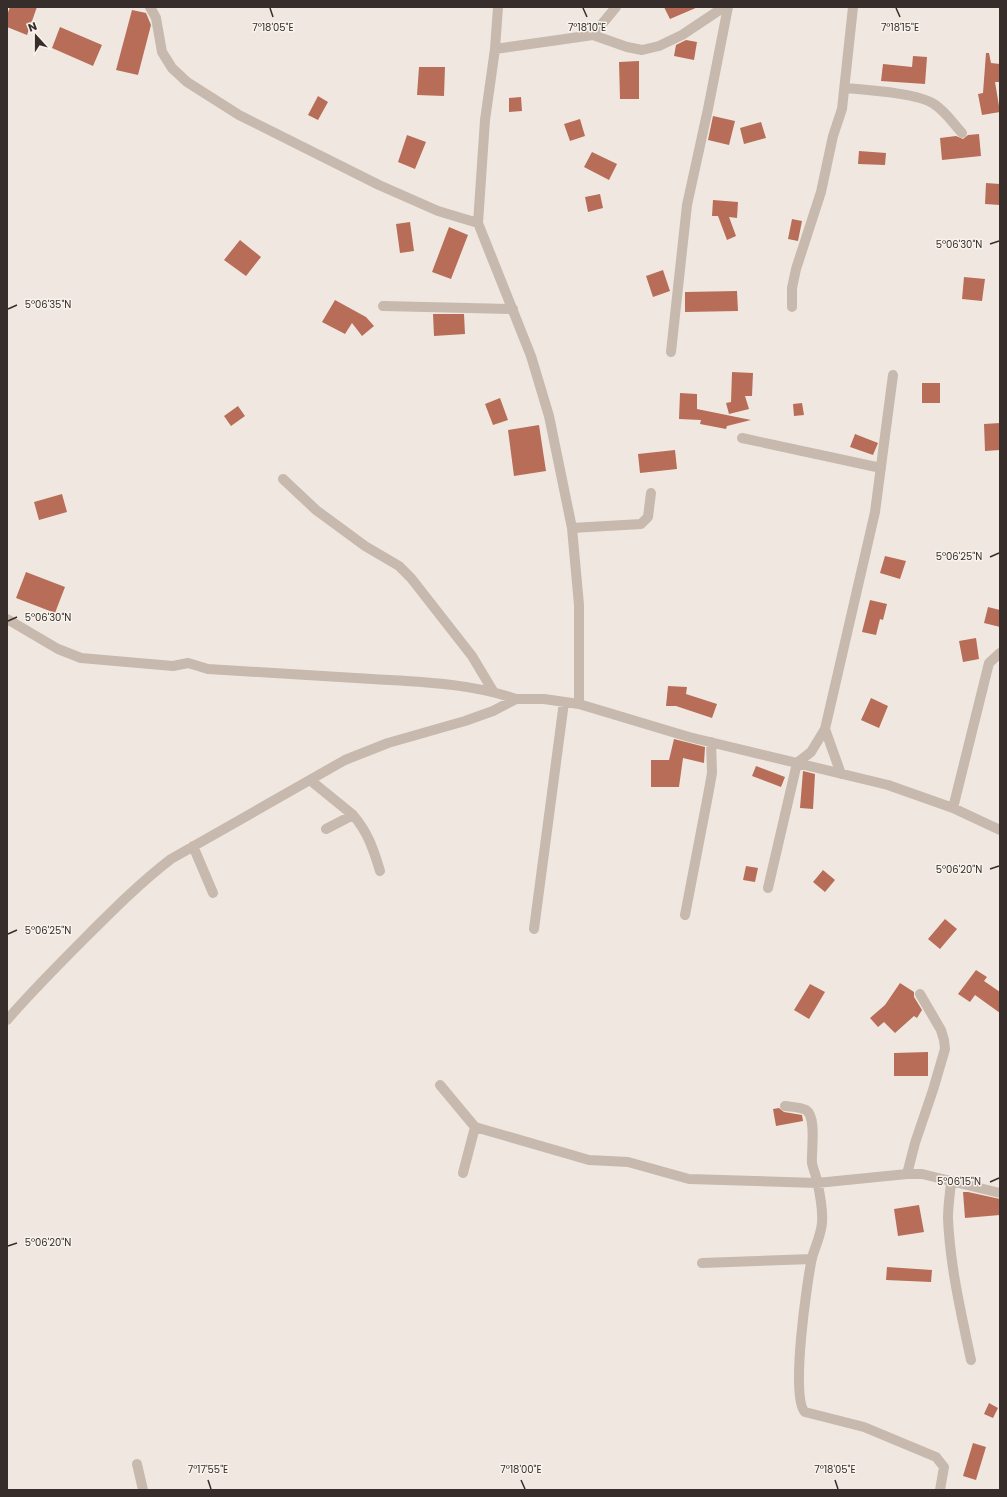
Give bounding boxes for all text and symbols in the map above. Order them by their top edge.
north arrow [16,16,56,56]
text: N [26,18,39,36]
text: 7°18'05"E [252,20,294,35]
text: 7°18'10"E [568,20,606,35]
text: 7°18'15"E [881,20,919,35]
text: 5°06'30"N [936,237,982,252]
text: 5°06'35"N [25,297,71,312]
text: 5°06'25"N [936,549,982,564]
text: 5°06'30"N [25,610,71,625]
text: 5°06'20"N [936,862,982,877]
text: 5°06'25"N [25,923,71,938]
text: 5°06'15"N [937,1174,981,1189]
text: 5°06'20"N [25,1235,71,1250]
text: 7°17'55"E [188,1462,228,1477]
text: 7°18'00"E [500,1462,542,1477]
text: 7°18'05"E [814,1462,856,1477]

